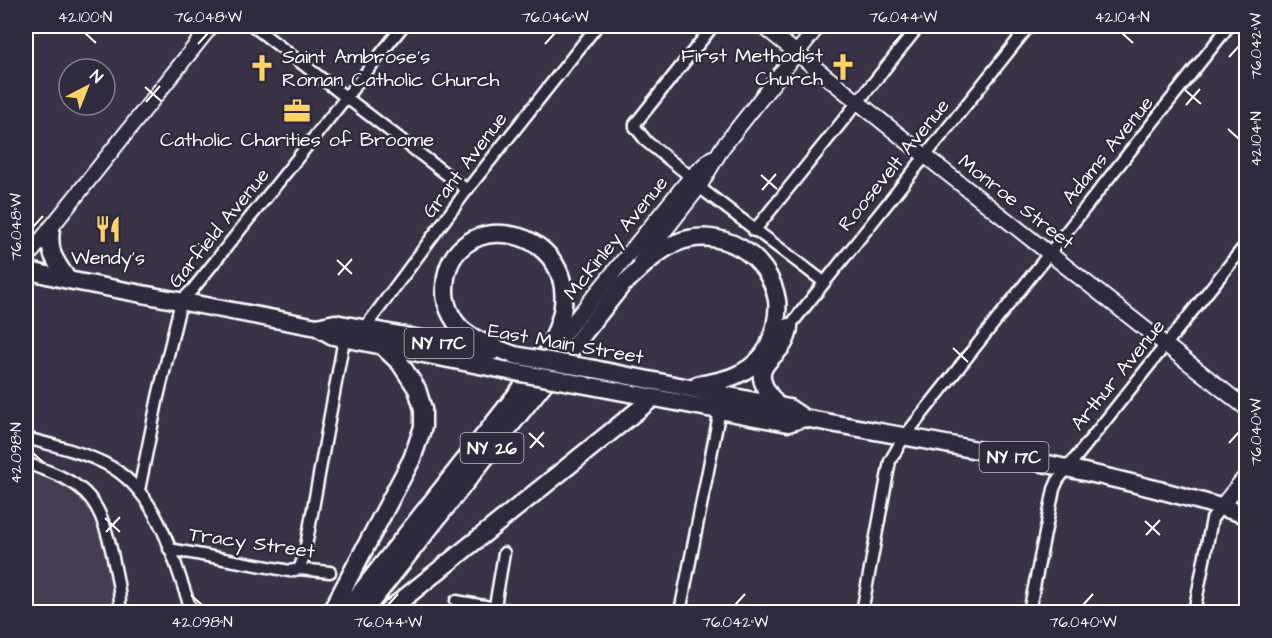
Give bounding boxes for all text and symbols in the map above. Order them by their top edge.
text: 42.100°N [58,7,112,28]
text: 76.048°W [174,7,242,28]
text: 76.046°W [521,7,589,28]
text: 76.044°W [869,7,937,28]
text: 42.104°N [1094,7,1150,28]
text: 76.042°W [1246,13,1267,79]
place label: First Methodist Church [681,42,823,93]
place label: Saint Ambrose's Roman Catholic Church [282,43,500,94]
church icon: First Methodist Church [828,52,858,82]
church icon: Saint Ambrose's Roman Catholic Church [247,53,277,83]
north arrow [57,57,117,117]
text: N [85,65,107,88]
street label: Adams Avenue [1056,90,1160,210]
street label: Roosevelt Avenue [832,93,956,237]
office icon: Catholic Charities of Broome [282,96,312,126]
street label: Grant Avenue [416,106,514,224]
text: 42.104°N [1246,111,1267,167]
place label: Catholic Charities of Broome [160,126,434,154]
street label: Monroe Street [952,148,1080,256]
street label: Garfield Avenue [162,162,276,294]
street label: McKinley Avenue [557,170,676,307]
text: 76.048°W [6,193,27,261]
restaurant icon: Wendy's [93,214,123,244]
place label: Wendy's [71,244,145,273]
street label: Arthur Avenue [1064,313,1172,437]
street label: East Main Street [486,317,646,371]
road number: NY 17C [404,328,474,358]
text: 76.040°W [1246,398,1267,466]
text: 42.098°N [6,422,27,484]
road number: NY 26 [460,433,524,463]
road number: NY 17C [980,442,1048,472]
street label: Tracy Street [187,520,317,567]
text: 42.098°N [171,612,233,633]
text: 76.044°W [354,612,422,633]
text: 76.042°W [702,612,768,633]
text: 76.040°W [1049,612,1117,633]

